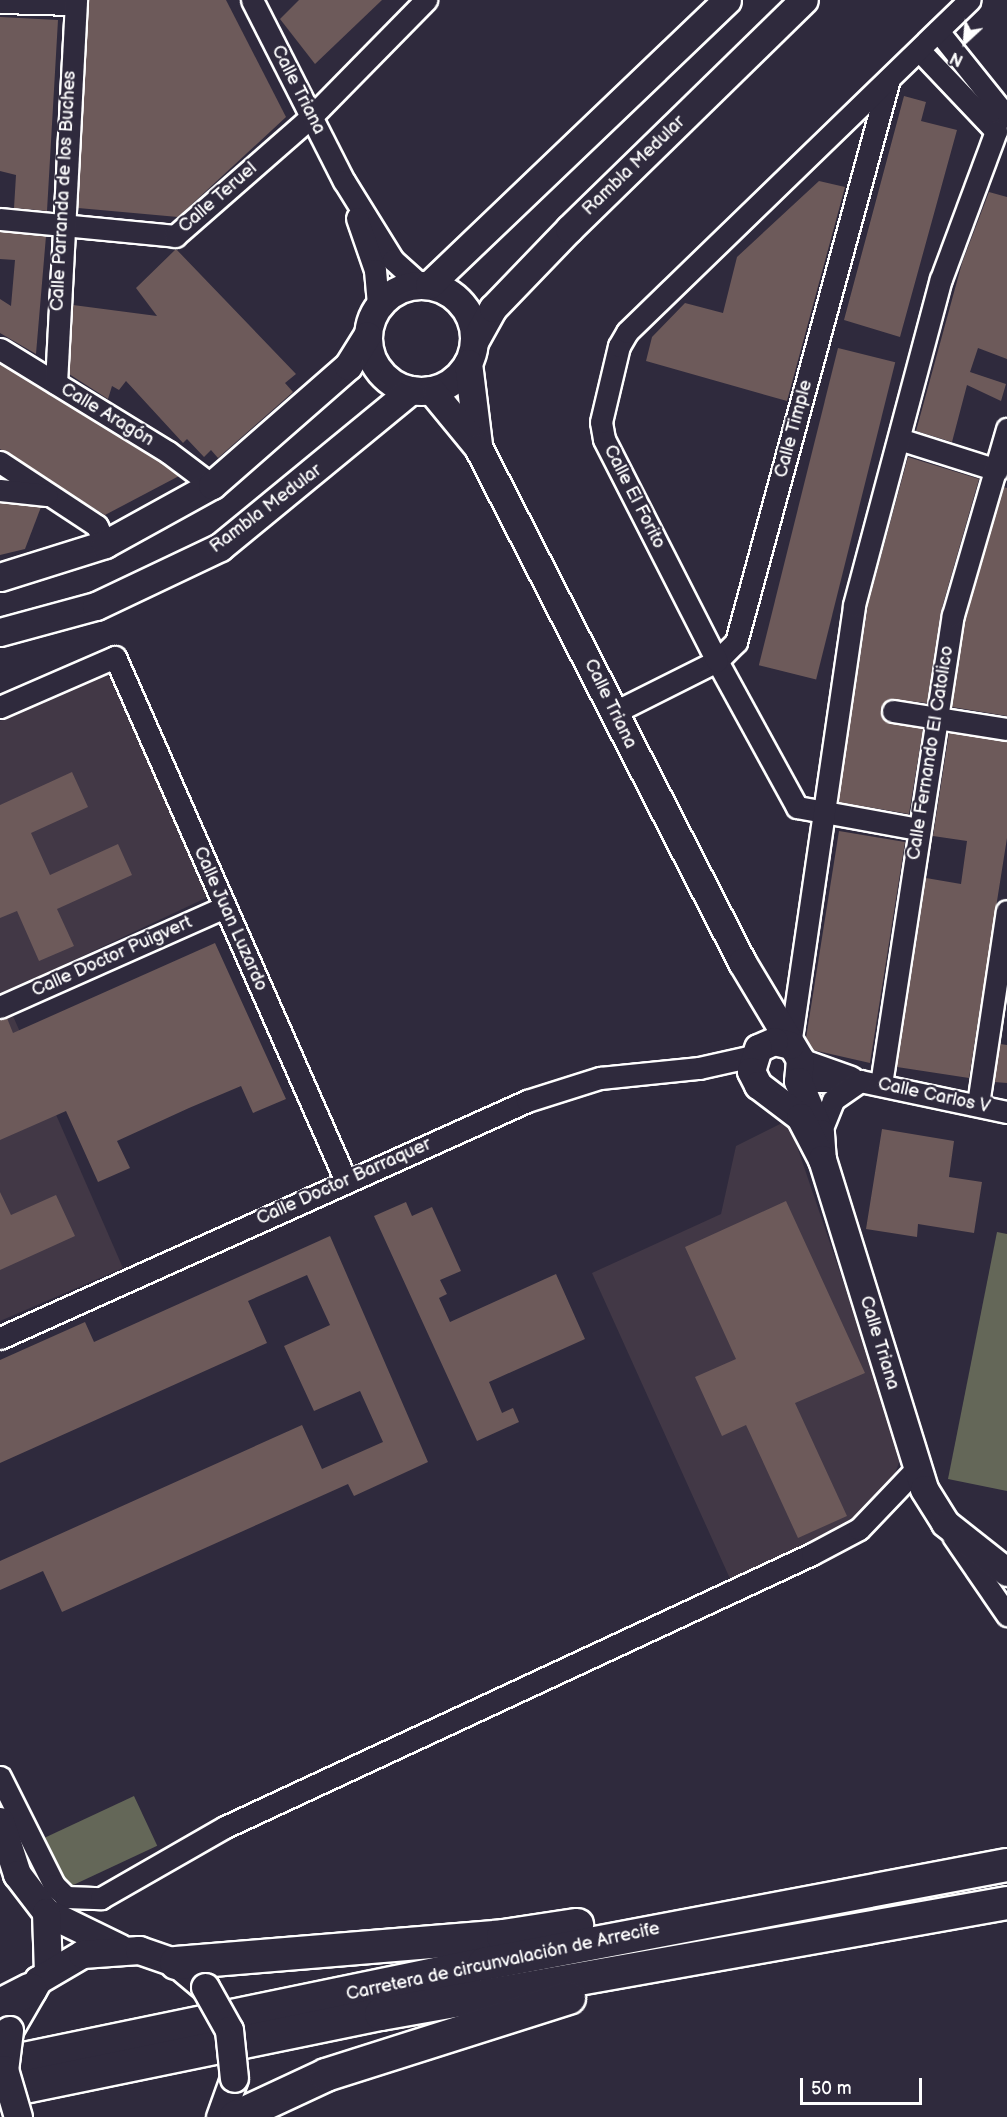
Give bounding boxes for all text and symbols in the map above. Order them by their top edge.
north arrow [935,12,995,72]
street label: Calle Triana [266,42,330,138]
text: N [947,47,966,70]
street label: Calle Parranda de los Buches [47,70,81,312]
street label: Rambla Medular [578,112,690,220]
street label: Calle Teruel [174,158,262,238]
street label: Calle Timple [771,378,817,480]
street label: Calle Aragón [57,379,157,451]
street label: Calle El Forito [599,442,669,552]
street label: Rambla Medular [206,460,326,558]
street label: Calle Fernando El Catolico [903,644,959,862]
street label: Calle Triana [579,655,641,753]
street label: Calle Juan Luzardo [188,843,272,995]
street label: Calle Doctor Puigvert [29,912,195,1002]
street label: Calle Carlos V [876,1073,992,1119]
street label: Calle Doctor Barraquer [253,1134,435,1230]
street label: Calle Triana [854,1293,904,1393]
street label: Carretera de circunvalación de Arrecife [344,1918,662,2006]
scale bar [803,2066,924,2104]
text: 50 m [811,2078,852,2099]

